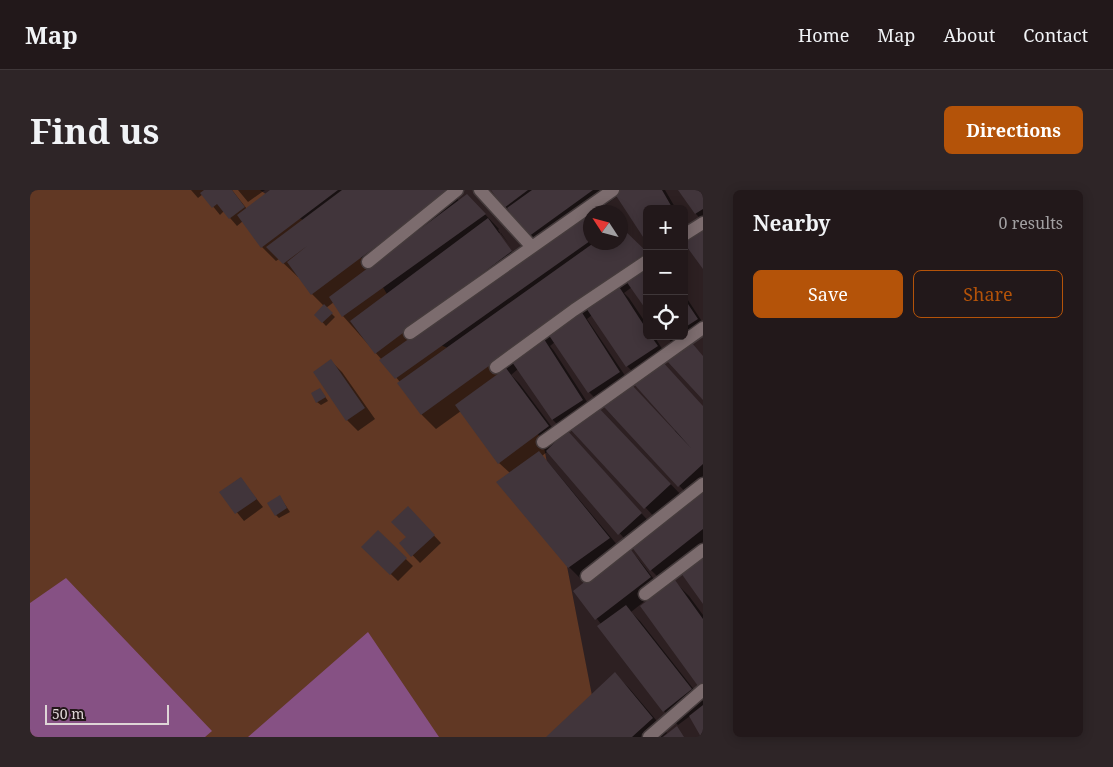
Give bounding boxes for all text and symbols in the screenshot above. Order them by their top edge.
text: Map [25,18,78,51]
text: Home [798,23,849,47]
text: Map [877,23,915,47]
text: About [943,23,995,47]
text: Contact [1023,23,1088,47]
button: Directions [944,106,1083,154]
text: Find us [30,107,159,154]
north arrow [583,205,628,250]
map controls [643,205,688,340]
button: + [643,205,688,250]
text: Nearby [753,209,831,237]
text: 0 results [999,212,1063,234]
button: − [643,250,688,295]
button: Save [753,270,903,318]
button: Share [913,270,1063,318]
button: locate [643,295,688,340]
scale bar [45,702,169,725]
text: 50 m [52,704,85,723]

